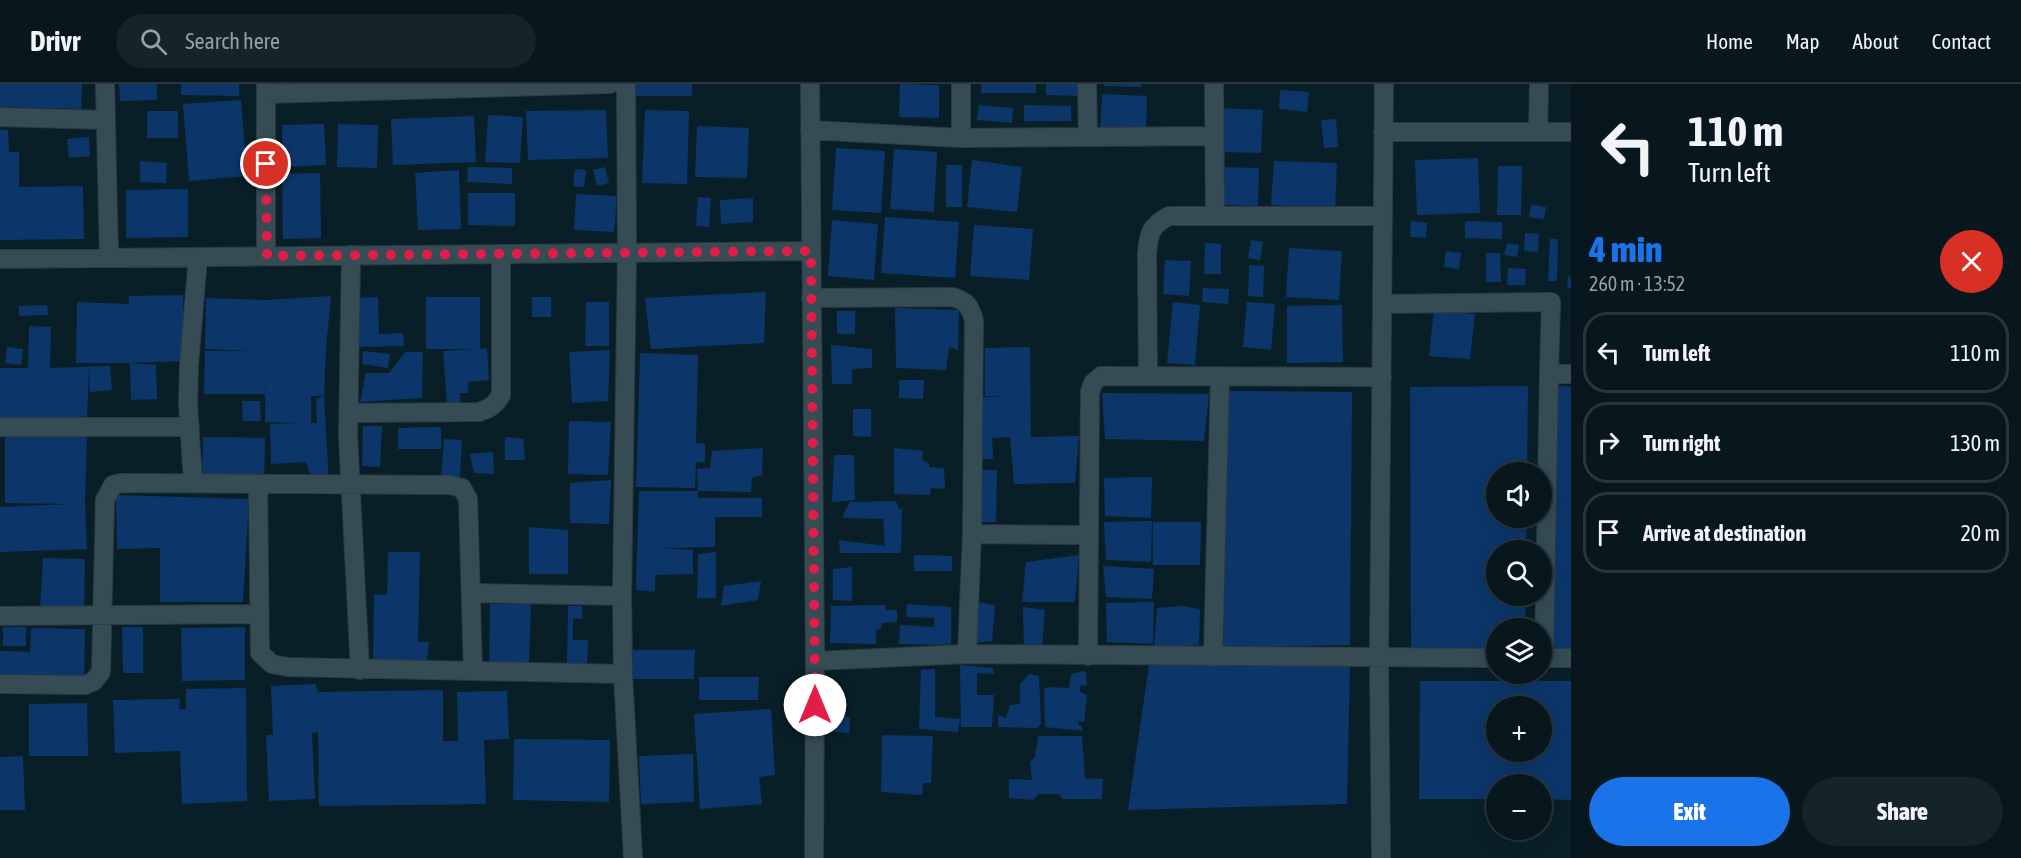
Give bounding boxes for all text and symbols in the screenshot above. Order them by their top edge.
search box [116,14,536,68]
text: Drivr [30,25,80,57]
icon: search [137,25,170,58]
text: Search here [185,28,280,54]
text: Home [1706,29,1753,53]
text: Map [1786,29,1820,53]
text: About [1853,29,1899,53]
text: Contact [1932,29,1991,53]
text: 110 m [1688,107,1783,155]
icon: left [1589,108,1667,186]
pin [240,138,291,189]
icon: arrive [249,147,282,180]
text: Turn left [1688,157,1771,188]
text: 4 min [1589,228,1663,270]
button: close [1940,230,2003,293]
text: 260 m · 13:52 [1589,272,1685,295]
icon: left [1592,336,1625,369]
text: Turn left [1643,340,1710,366]
text: 110 m [1950,340,2000,366]
icon: right [1592,426,1625,459]
text: Turn right [1643,430,1720,456]
text: 130 m [1950,430,2000,456]
map controls [1486,462,1552,840]
button: sound [1486,462,1552,528]
icon: arrive [1592,516,1625,549]
text: Arrive at destination [1643,520,1806,546]
text: 20 m [1960,520,2000,546]
button: search [1486,540,1552,606]
button: layers [1486,618,1552,684]
position arrow [783,673,847,737]
button: + [1486,696,1552,762]
button: − [1486,774,1552,840]
button: Exit [1589,777,1790,846]
button: Share [1802,777,2003,846]

